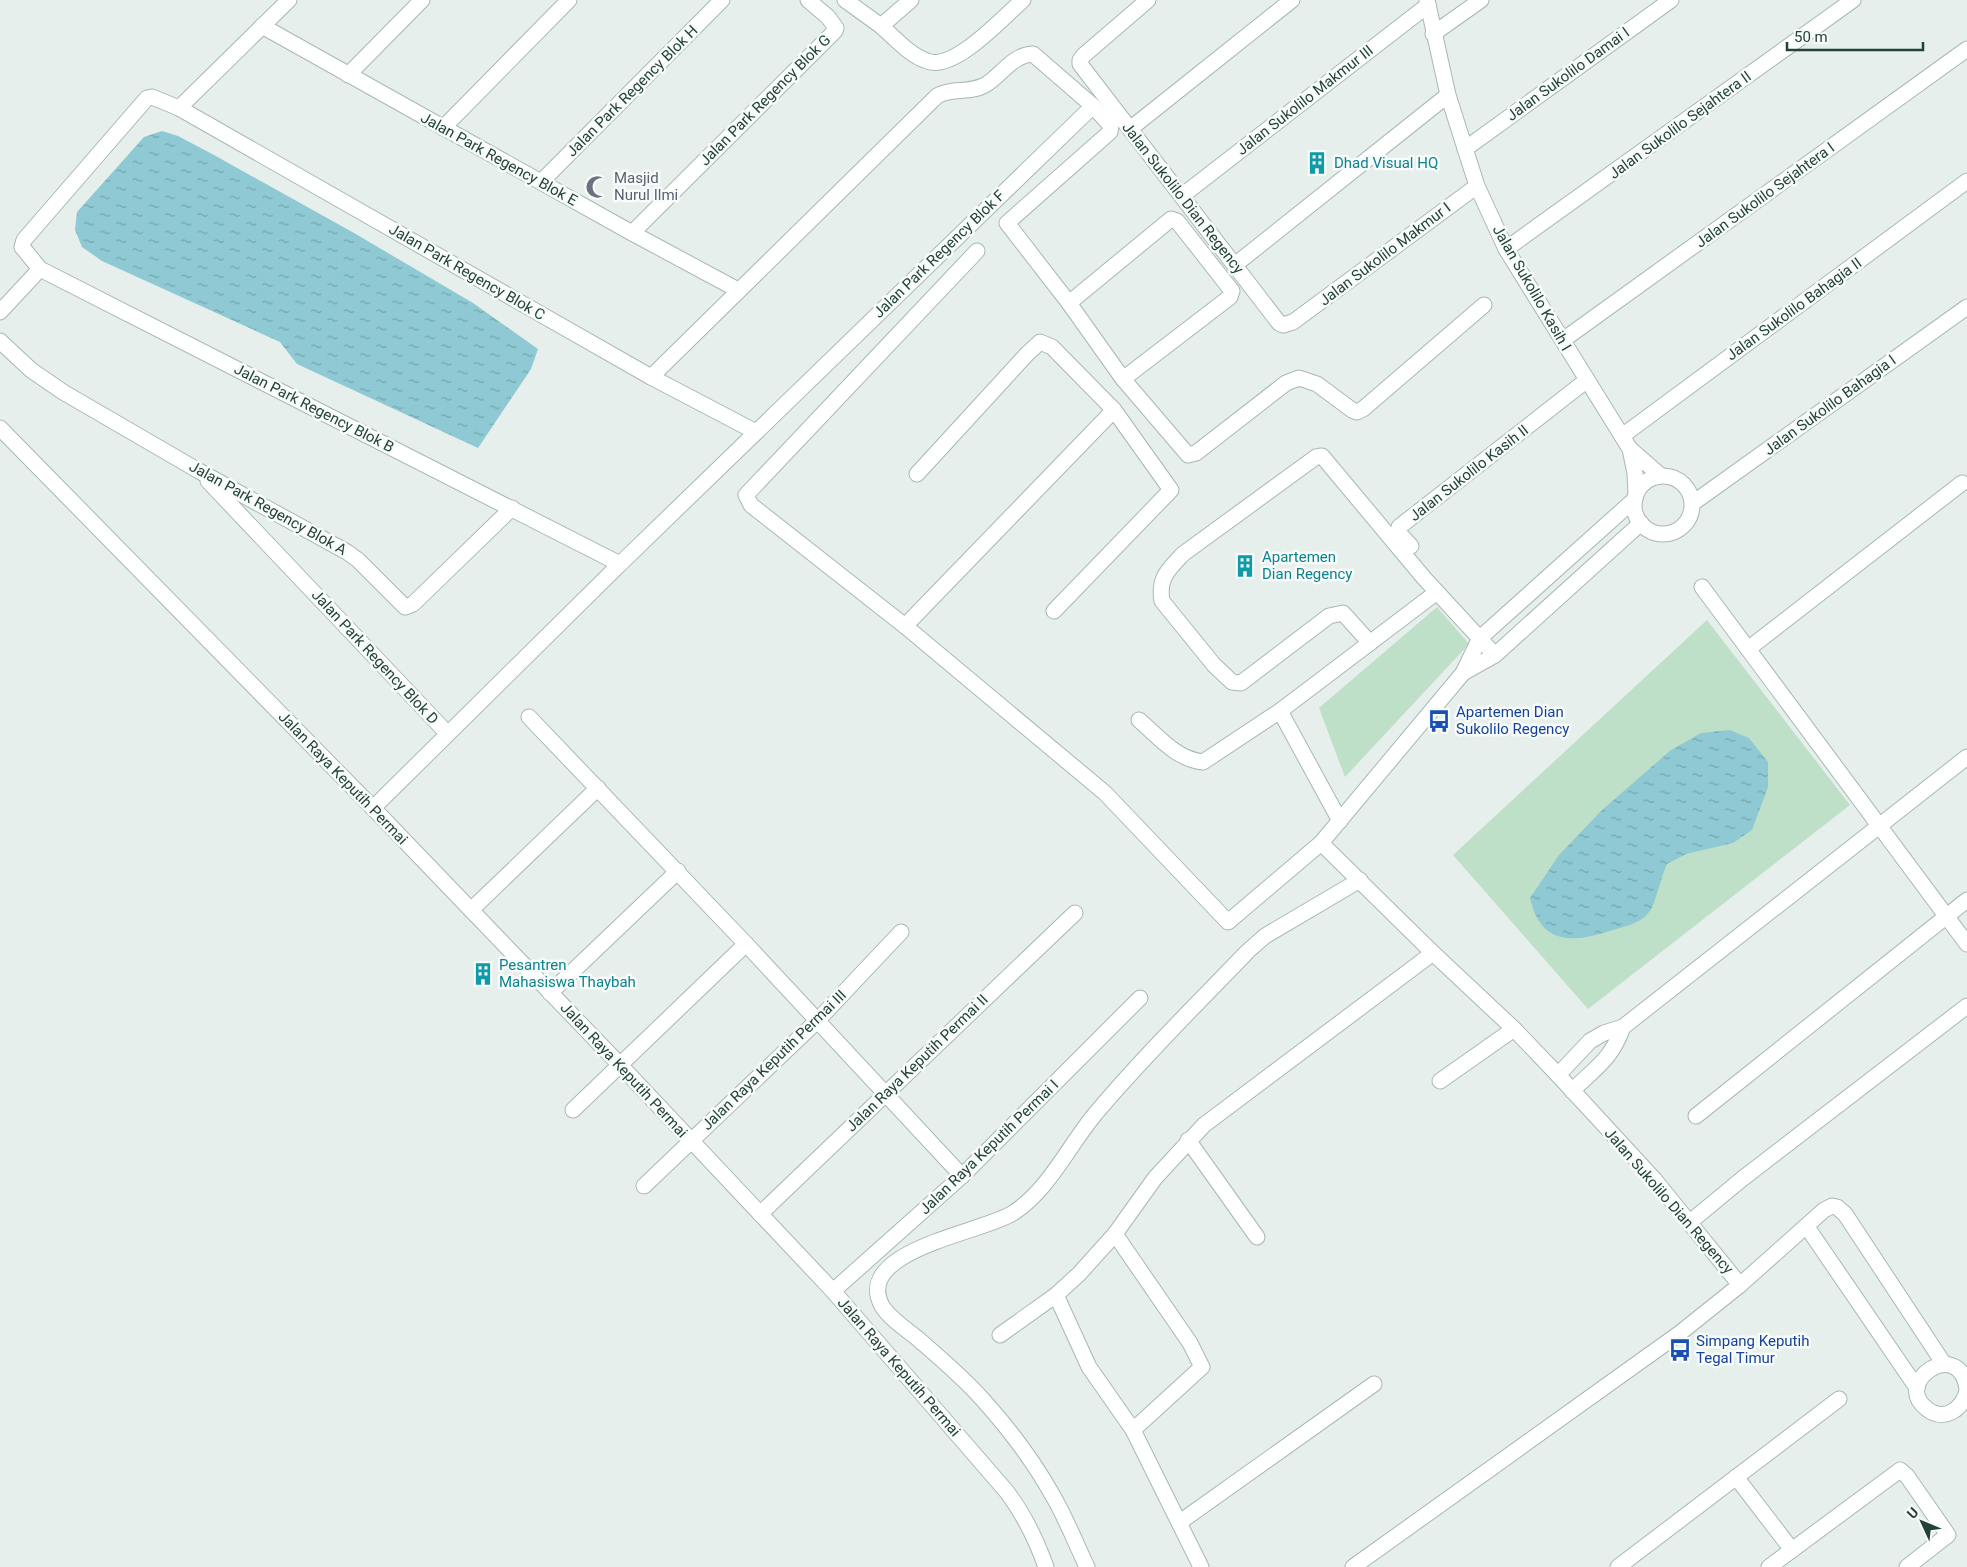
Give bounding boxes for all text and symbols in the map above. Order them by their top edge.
scale bar [1787,20,1923,52]
street label: Jalan Park Regency Blok H [563,22,701,160]
street label: Jalan Sukolilo Damai I [1503,23,1633,125]
text: 50 m [1794,28,1828,46]
street label: Jalan Park Regency Blok G [696,31,834,169]
street label: Jalan Sukolilo Makmur III [1233,41,1377,159]
street label: Jalan Sukolilo Sejahtera II [1605,67,1755,183]
street label: Jalan Park Regency Blok E [418,108,581,210]
street label: Jalan Sukolilo Dian Regency [1118,119,1248,277]
street label: Jalan Sukolilo Sejahtera I [1692,139,1838,251]
building icon: Dhad Visual HQ [1304,150,1330,176]
place label: Dhad Visual HQ [1334,154,1438,172]
place label: Masjid Nurul Ilmi [614,169,678,204]
mosque icon: Masjid Nurul Ilmi [584,174,610,200]
street label: Jalan Park Regency Blok F [869,186,1009,322]
street label: Jalan Sukolilo Makmur I [1316,199,1454,309]
street label: Jalan Park Regency Blok C [386,220,549,324]
street label: Jalan Sukolilo Kasih I [1489,222,1575,354]
street label: Jalan Sukolilo Bahagia II [1723,254,1865,364]
street label: Jalan Sukolilo Bahagia I [1760,351,1900,459]
street label: Jalan Park Regency Blok B [231,360,397,456]
street label: Jalan Sukolilo Kasih II [1406,421,1532,525]
street label: Jalan Park Regency Blok A [186,457,350,559]
place label: Apartemen Dian Regency [1262,548,1352,583]
building icon: Apartemen Dian Regency [1232,553,1258,579]
street label: Jalan Park Regency Blok D [308,586,442,728]
place label: Apartemen Dian Sukolilo Regency [1456,703,1569,738]
street label: Jalan Raya Keputih Permai [275,708,411,848]
bus stop icon: Apartemen Dian Sukolilo Regency [1426,708,1452,734]
place label: Pesantren Mahasiswa Thaybah [499,956,636,991]
building icon: Pesantren Mahasiswa Thaybah [470,961,496,987]
street label: Jalan Raya Keputih Permai III [698,986,850,1134]
street label: Jalan Raya Keputih Permai II [842,991,992,1135]
street label: Jalan Raya Keputih Permai [557,999,691,1141]
street label: Jalan Raya Keputih Permai I [916,1076,1062,1218]
street label: Jalan Sukolilo Dian Regency [1601,1124,1737,1278]
street label: Jalan Raya Keputih Permai [834,1294,964,1440]
place label: Simpang Keputih Tegal Timur [1696,1332,1809,1367]
bus stop icon: Simpang Keputih Tegal Timur [1667,1337,1693,1363]
north arrow [1897,1497,1947,1547]
text: U [1904,1504,1922,1522]

